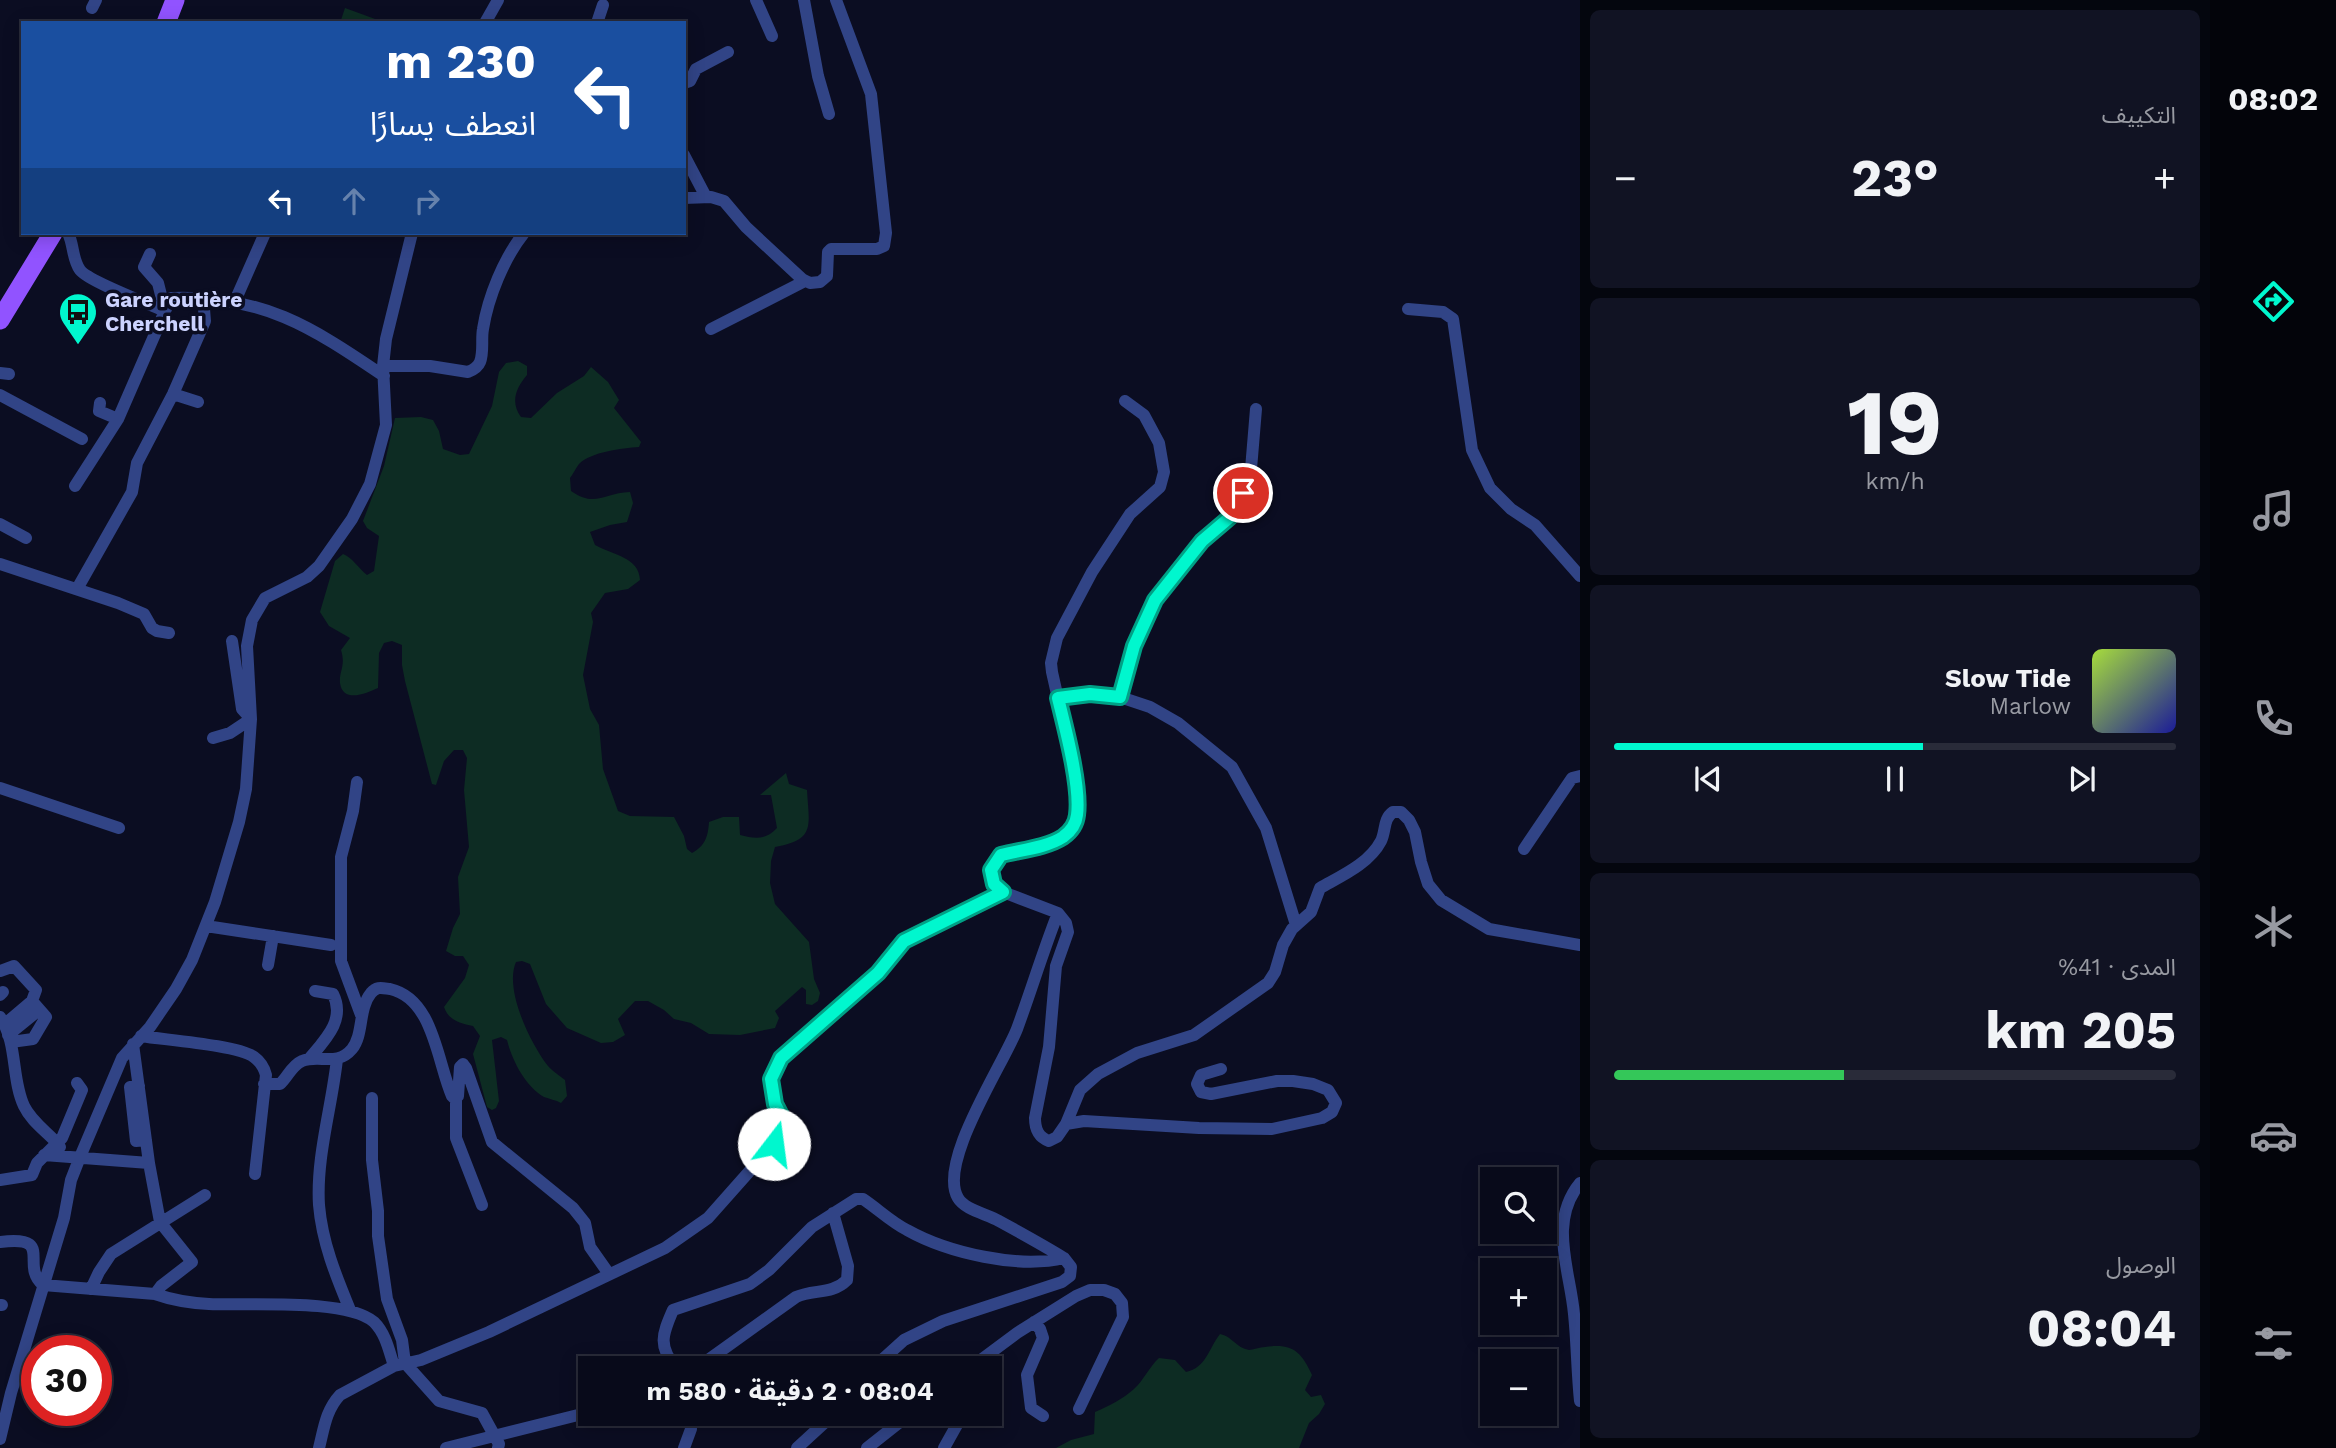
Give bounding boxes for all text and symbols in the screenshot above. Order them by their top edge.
text: 230 m [386,32,536,90]
icon: left [560,49,651,140]
text: 08:02 [2228,80,2318,118]
text: التكييف [2102,102,2176,129]
text: انعطف يسارًا [370,105,536,143]
text: 23° [1851,148,1939,209]
text: − [1614,156,1637,200]
text: + [2153,156,2176,200]
icon: left [262,182,300,220]
icon: ahead [335,182,373,220]
icon: right [408,182,446,220]
icon: directions [2249,277,2298,326]
place label: Gare routière Cherchell [105,287,242,336]
bus stop icon: Gare routière Cherchell [57,291,99,346]
text: 19 [1847,369,1943,476]
pin [1213,463,1273,523]
text: km/h [1865,468,1925,495]
icon: arrive [1224,474,1262,512]
icon: music [2249,486,2298,535]
text: Slow Tide [1945,663,2071,693]
text: Marlow [1989,693,2071,720]
icon: phone [2249,694,2298,743]
icon: previous [1689,760,1727,798]
icon: pause [1876,760,1914,798]
icon: next [2063,760,2101,798]
icon: climate [2249,902,2298,951]
text: المدى · 41% [2058,954,2176,981]
text: 205 km [1985,1000,2176,1061]
position arrow [737,1107,811,1181]
icon: car [2249,1111,2298,1160]
map controls [1480,1167,1557,1426]
button: search [1480,1167,1557,1244]
text: الوصول [2106,1252,2176,1279]
button: + [1480,1258,1557,1335]
text: 08:04 [2027,1298,2176,1359]
icon: filters [2249,1319,2298,1368]
speed limit sign: 30 [21,1335,112,1426]
button: − [1480,1349,1557,1426]
text: 08:04 · 2 دقيقة · 580 m [647,1376,933,1406]

